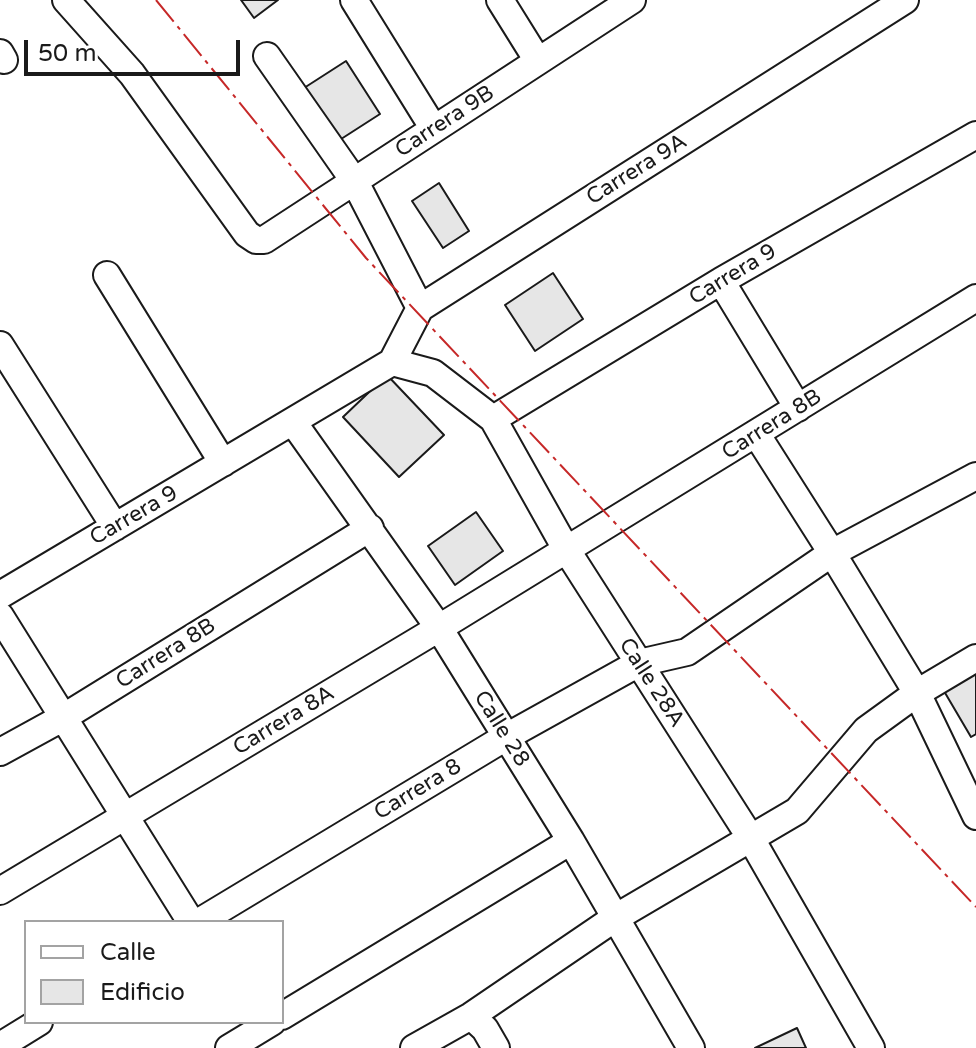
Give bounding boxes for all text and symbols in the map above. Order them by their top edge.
scale bar [28,24,244,74]
text: 50 m [38,39,96,68]
street label: Carrera 9B [391,80,499,164]
street label: Carrera 9A [582,129,692,211]
street label: Carrera 9 [685,239,781,311]
street label: Carrera 8B [717,384,827,466]
street label: Carrera 9 [85,480,183,552]
street label: Carrera 8B [111,613,221,695]
street label: Calle 28A [612,634,690,732]
street label: Carrera 8A [229,680,339,762]
street label: Calle 28 [467,686,535,772]
street label: Carrera 8 [370,754,466,826]
legend [24,920,284,1024]
text: Calle [100,938,156,967]
text: Edificio [100,978,185,1007]

